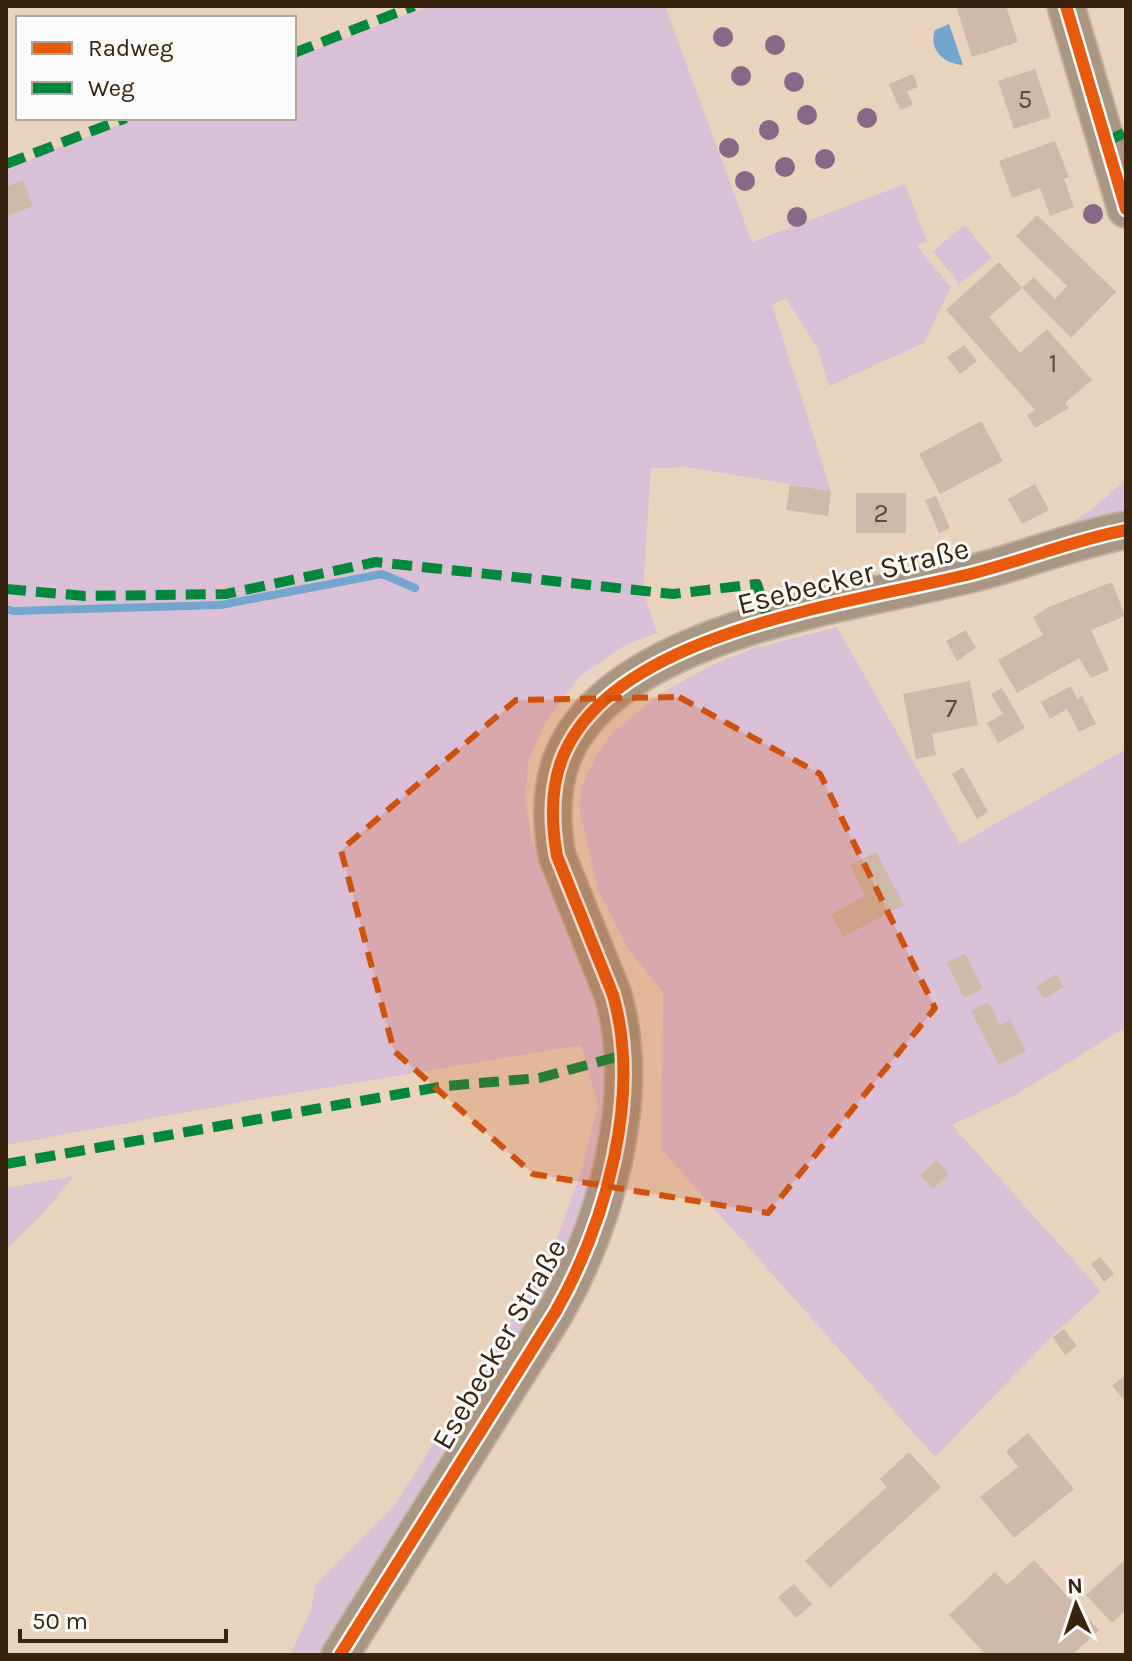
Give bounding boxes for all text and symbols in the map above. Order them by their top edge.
legend [16,16,296,120]
text: Radweg [88,34,174,62]
text: Weg [88,74,135,102]
house number: 5 [1018,84,1032,115]
house number: 1 [1049,348,1057,379]
house number: 2 [873,498,889,529]
street label: Esebecker Straße [733,530,973,622]
house number: 7 [945,693,957,724]
street label: Esebecker Straße [424,1232,574,1456]
north arrow [1036,1565,1116,1645]
text: N [1066,1573,1084,1599]
scale bar [20,1593,226,1643]
text: 50 m [32,1607,88,1635]

